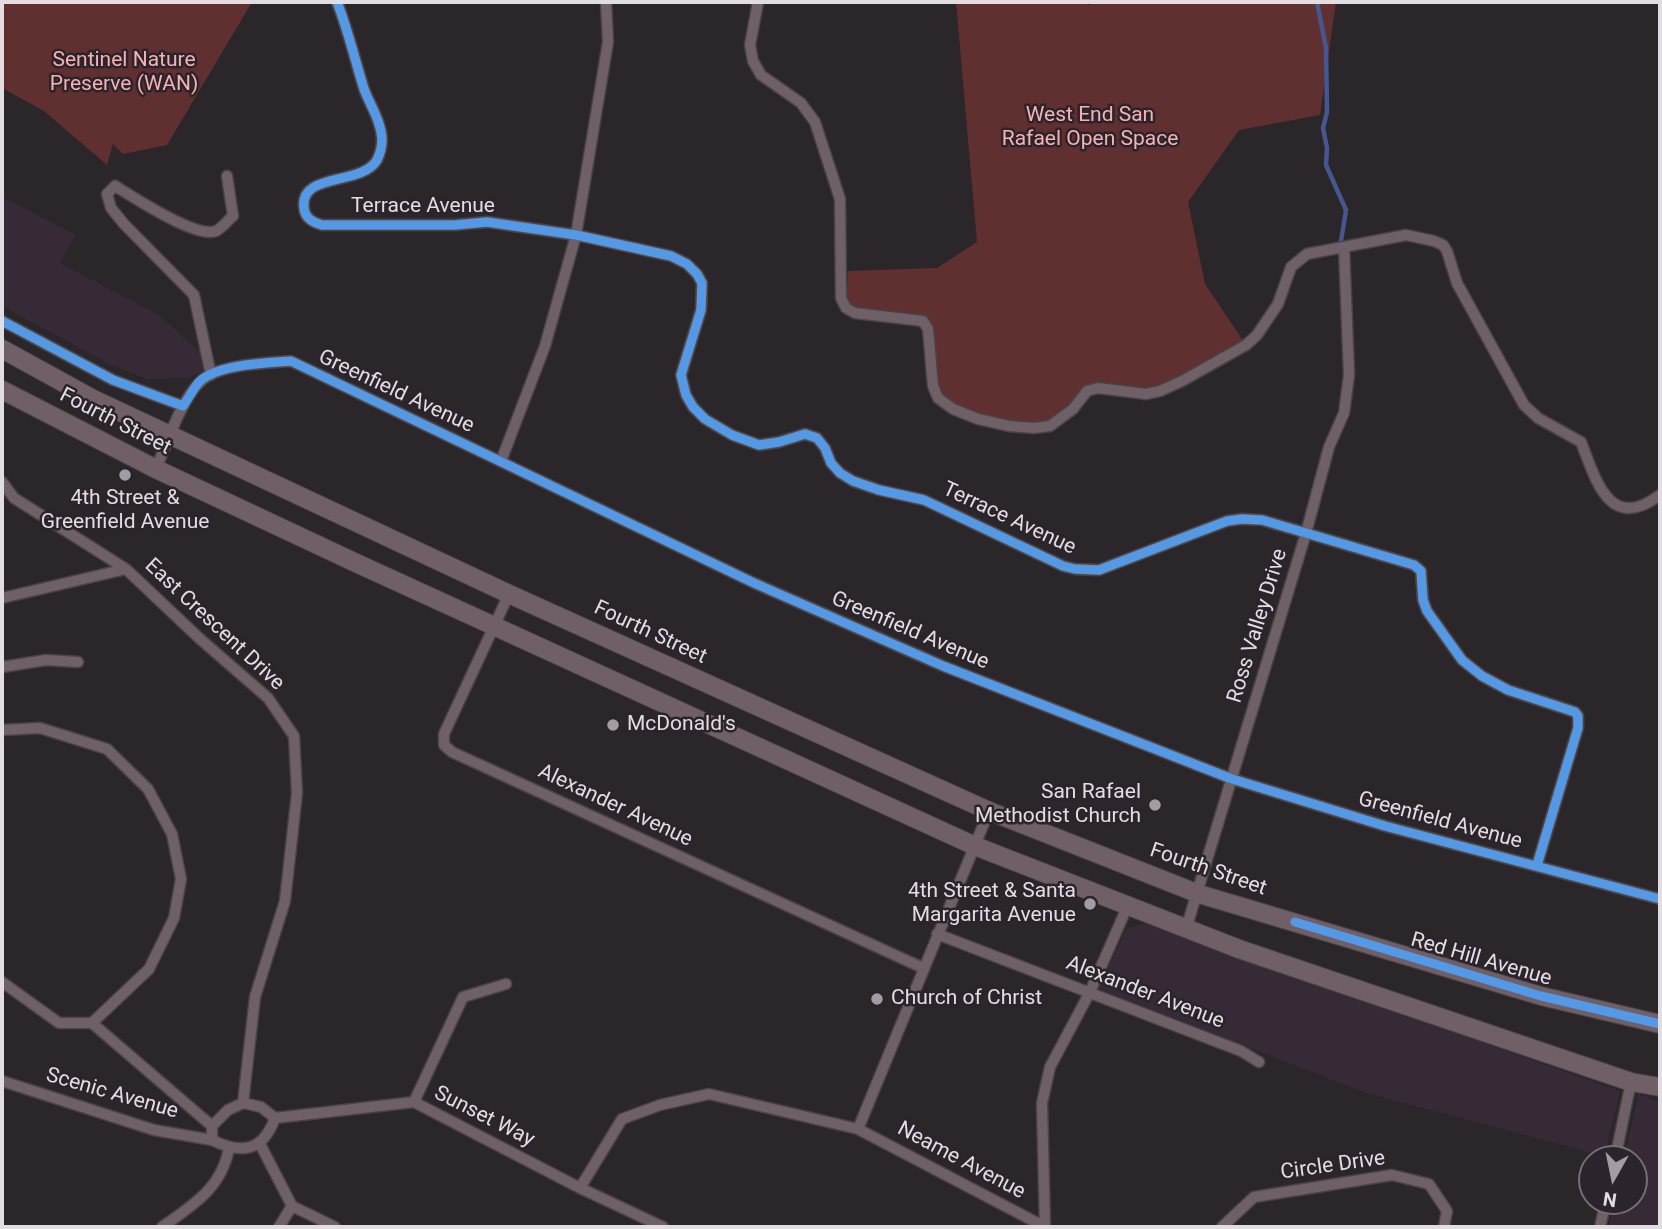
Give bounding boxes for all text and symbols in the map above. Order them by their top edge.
park label: Sentinel Nature Preserve (WAN) [50,48,198,98]
park label: West End San Rafael Open Space [1002,103,1178,153]
street label: Terrace Avenue [351,194,495,220]
street label: Greenfield Avenue [314,345,478,439]
street label: Fourth Street [55,383,175,461]
marker: 4th Street & Greenfield Avenue [117,467,133,483]
street label: Terrace Avenue [938,477,1080,561]
place label: 4th Street & Greenfield Avenue [41,486,209,536]
street label: Ross Valley Drive [1223,546,1293,706]
street label: East Crescent Drive [139,554,289,696]
street label: Greenfield Avenue [827,586,993,676]
street label: Fourth Street [590,596,710,670]
place label: McDonald's [627,712,736,738]
marker: McDonald's [605,717,621,733]
street label: Alexander Avenue [534,759,696,853]
place label: San Rafael Methodist Church [975,780,1141,830]
street label: Greenfield Avenue [1355,787,1525,855]
marker: San Rafael Methodist Church [1147,797,1163,813]
street label: Fourth Street [1146,838,1270,902]
place label: 4th Street & Santa Margarita Avenue [908,879,1076,929]
marker: 4th Street & Santa Margarita Avenue [1082,896,1098,912]
street label: Red Hill Avenue [1408,928,1554,992]
street label: Alexander Avenue [1062,951,1228,1035]
place label: Church of Christ [891,986,1042,1012]
marker: Church of Christ [869,991,885,1007]
street label: Scenic Avenue [43,1063,181,1125]
street label: Sunset Way [430,1081,538,1153]
street label: Neame Avenue [893,1117,1029,1205]
north arrow [1578,1145,1648,1215]
street label: Circle Drive [1279,1146,1387,1186]
text: N [1602,1187,1618,1212]

